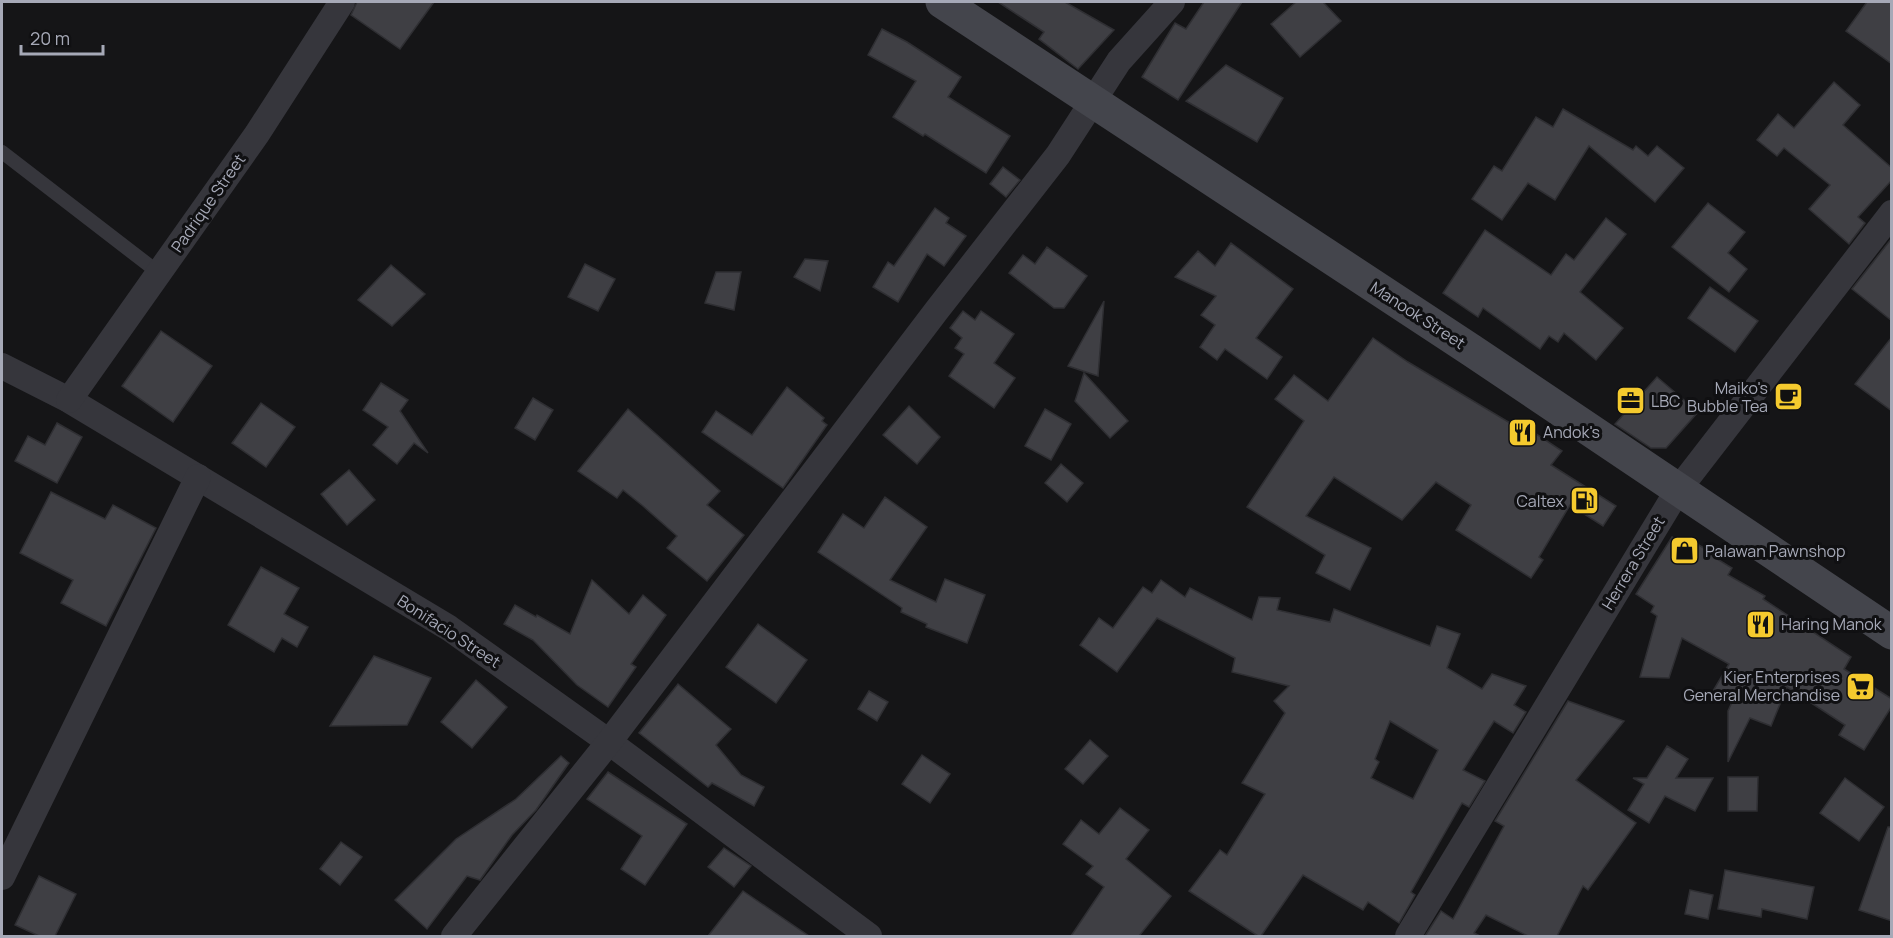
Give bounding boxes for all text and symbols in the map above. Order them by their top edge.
scale bar [21,18,104,56]
text: 20 m [30,26,70,50]
street label: Padrique Street [166,149,250,257]
street label: Manook Street [1366,276,1470,354]
place label: Maiko's Bubble Tea [1687,377,1768,417]
cafe icon: Maiko's Bubble Tea [1773,381,1805,413]
office icon: LBC [1614,385,1646,417]
place label: LBC [1651,390,1680,412]
restaurant icon: Andok's [1506,416,1538,448]
place label: Andok's [1543,421,1600,443]
fuel station icon: Caltex [1569,485,1601,517]
place label: Caltex [1516,490,1565,512]
street label: Herrera Street [1596,512,1670,614]
shop icon: Palawan Pawnshop [1668,535,1700,567]
place label: Palawan Pawnshop [1705,540,1845,562]
street label: Bonifacio Street [393,589,505,673]
restaurant icon: Haring Manok [1744,608,1776,640]
place label: Haring Manok [1781,613,1883,635]
place label: Kier Enterprises General Merchandise [1683,666,1840,706]
supermarket icon: Kier Enterprises General Merchandise [1845,670,1877,702]

